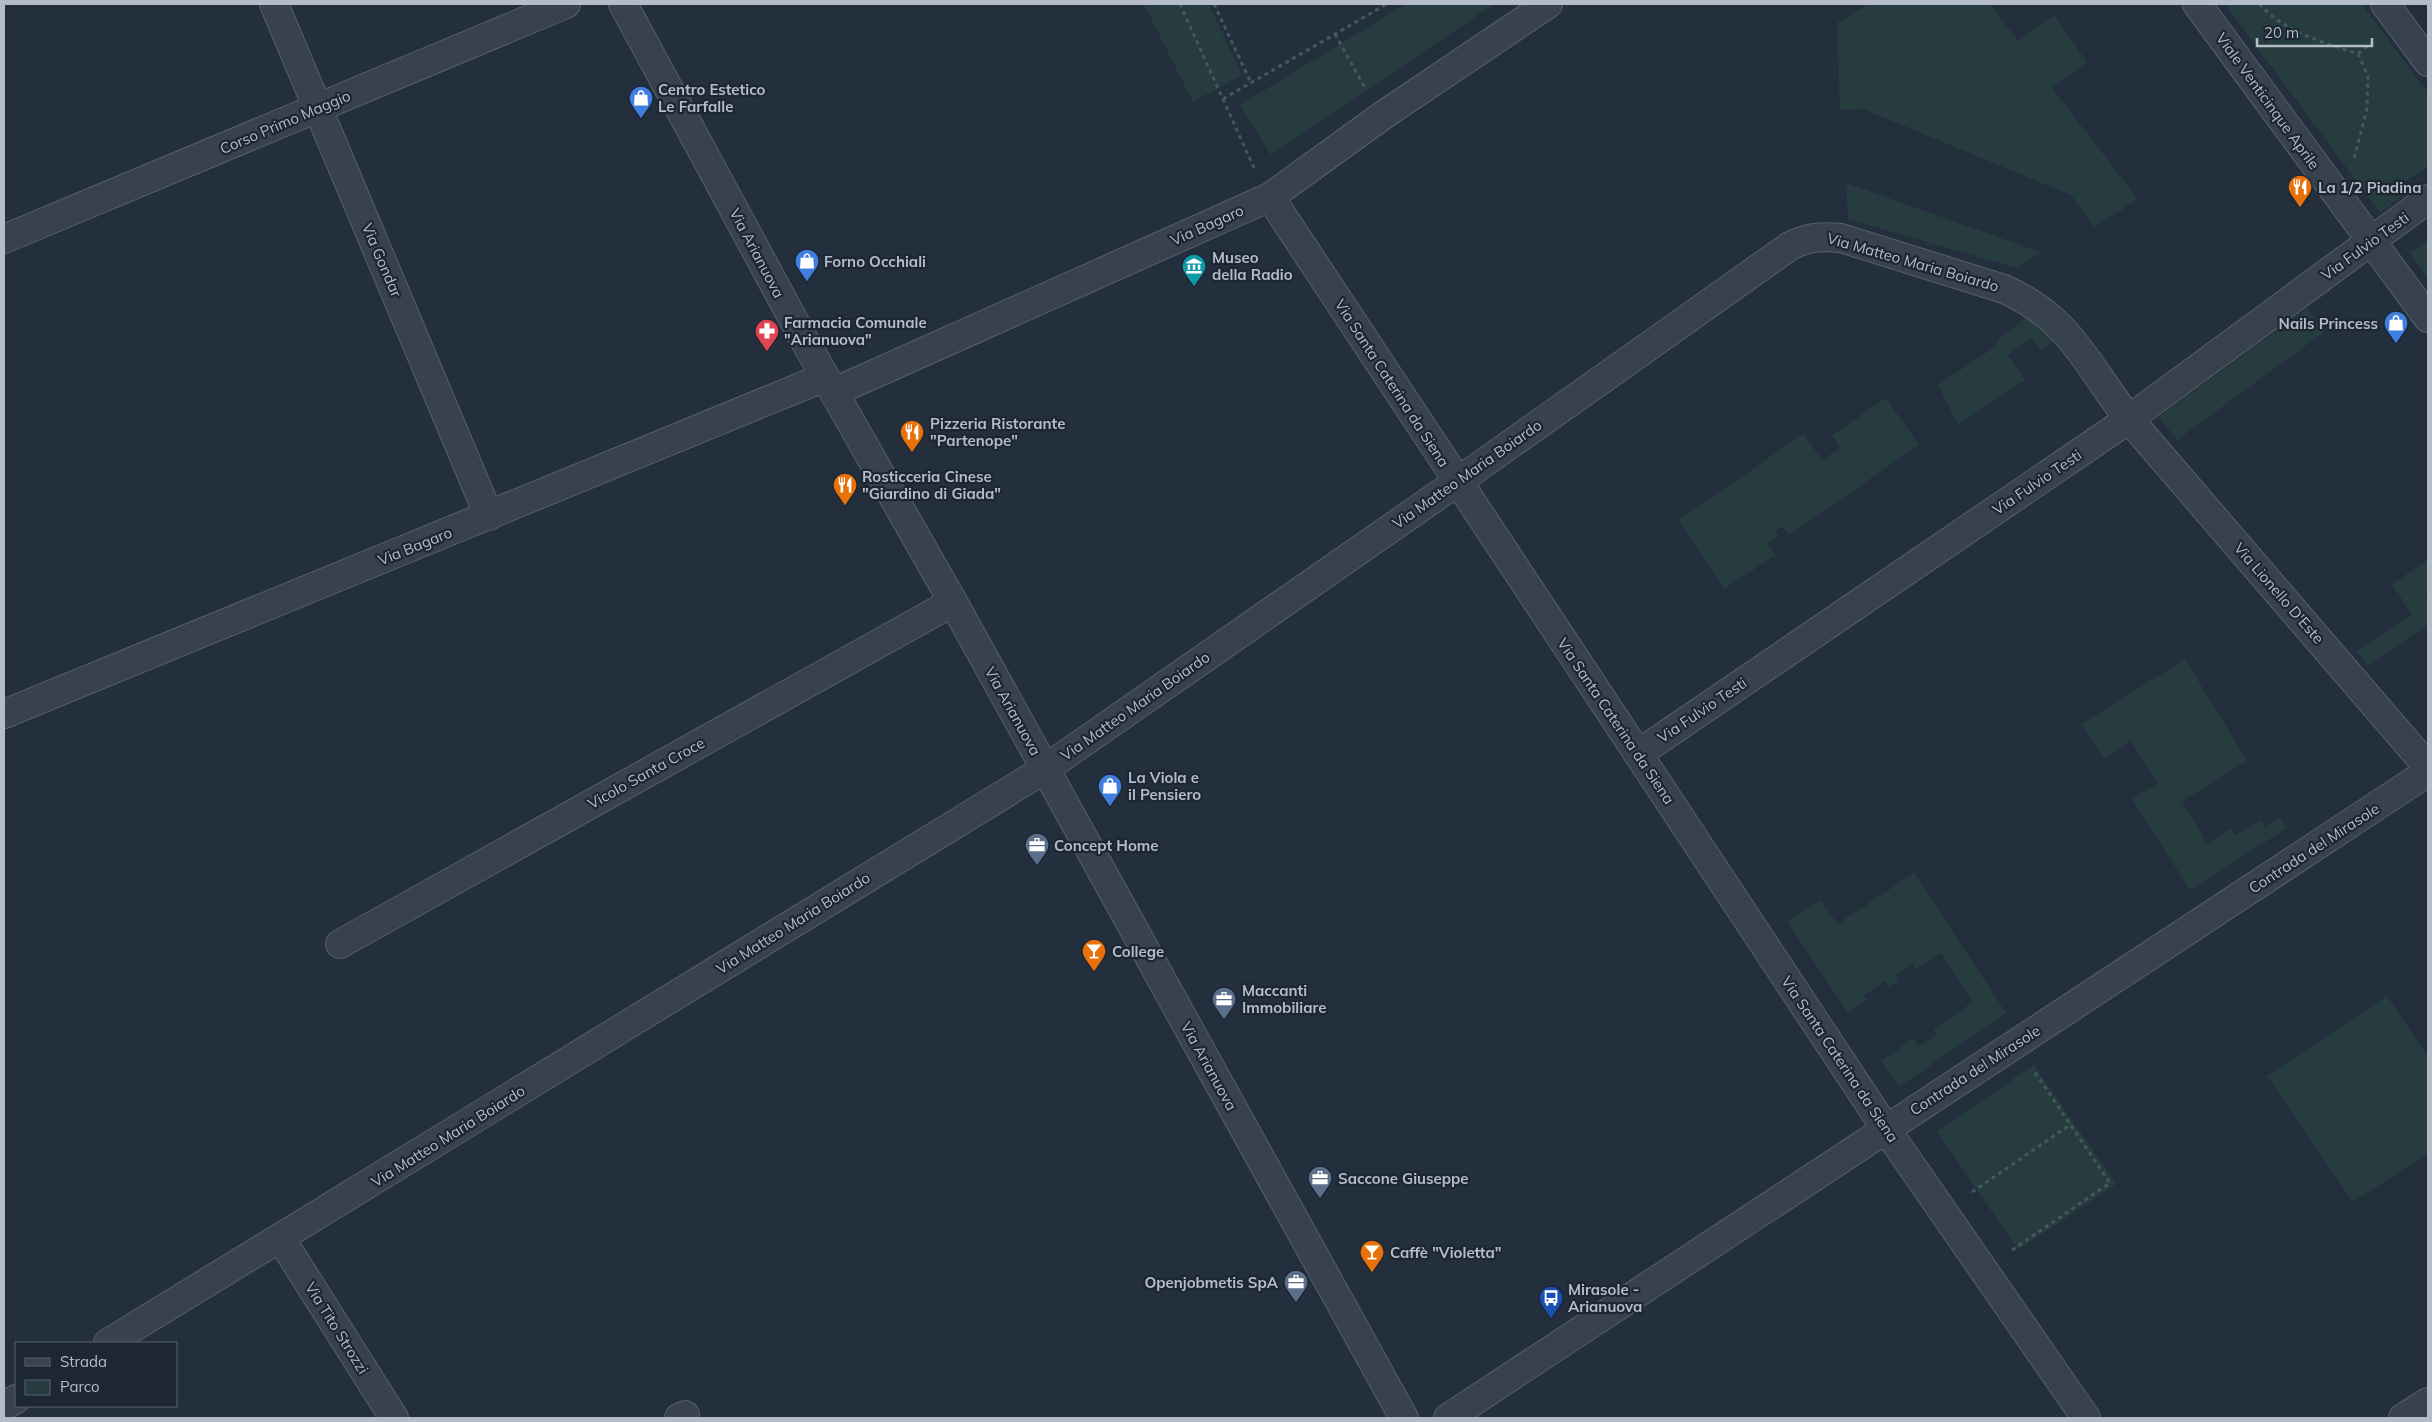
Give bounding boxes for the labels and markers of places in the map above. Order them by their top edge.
place label: Centro Estetico Le Farfalle [658,80,766,116]
shop icon: Centro Estetico Le Farfalle [628,85,654,119]
restaurant icon: La 1/2 Piadina [2287,174,2313,208]
place label: La 1/2 Piadina [2318,178,2421,197]
shop icon: Forno Occhiali [794,248,820,282]
place label: Museo della Radio [1212,248,1293,284]
place label: Forno Occhiali [824,252,926,271]
museum icon: Museo della Radio [1181,253,1207,287]
shop icon: Nails Princess [2383,310,2409,344]
place label: Farmacia Comunale "Arianuova" [784,313,927,349]
place label: Nails Princess [2279,314,2378,333]
pharmacy icon: Farmacia Comunale "Arianuova" [754,318,780,352]
place label: Pizzeria Ristorante "Partenope" [930,414,1065,450]
restaurant icon: Pizzeria Ristorante "Partenope" [899,419,925,453]
place label: Rosticceria Cinese "Giardino di Giada" [862,467,1001,503]
restaurant icon: Rosticceria Cinese "Giardino di Giada" [832,472,858,506]
place label: La Viola e il Pensiero [1128,768,1201,804]
shop icon: La Viola e il Pensiero [1097,773,1123,807]
office icon: Concept Home [1024,832,1050,866]
place label: Concept Home [1054,836,1159,855]
bar icon: College [1081,938,1107,972]
place label: College [1112,942,1164,961]
place label: Maccanti Immobiliare [1242,981,1326,1017]
office icon: Maccanti Immobiliare [1211,986,1237,1020]
office icon: Saccone Giuseppe [1307,1165,1333,1199]
place label: Saccone Giuseppe [1338,1169,1469,1188]
bar icon: Caffè "Violetta" [1359,1239,1385,1273]
place label: Caffè "Violetta" [1390,1243,1502,1262]
office icon: Openjobmetis SpA [1283,1269,1309,1303]
place label: Openjobmetis SpA [1144,1273,1279,1292]
place label: Mirasole - Arianuova [1568,1280,1642,1316]
bus stop icon: Mirasole - Arianuova [1538,1285,1564,1319]

